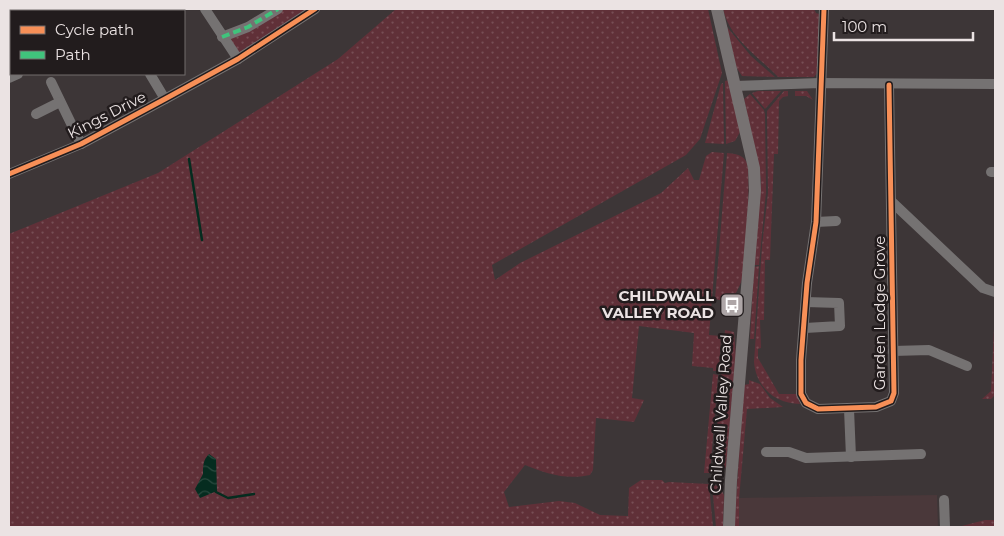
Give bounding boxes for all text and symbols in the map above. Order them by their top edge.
legend [10,10,185,75]
scale bar [834,10,973,42]
text: 100 m [842,17,887,36]
text: Cycle path [55,20,134,39]
text: Path [55,45,91,64]
street label: Kings Drive [64,87,149,142]
street label: Garden Lodge Grove [870,236,889,390]
place label: CHILDWALL VALLEY ROAD [601,286,714,322]
bus stop icon: CHILDWALL VALLEY ROAD [719,292,745,318]
street label: Childwall Valley Road [705,334,736,494]

